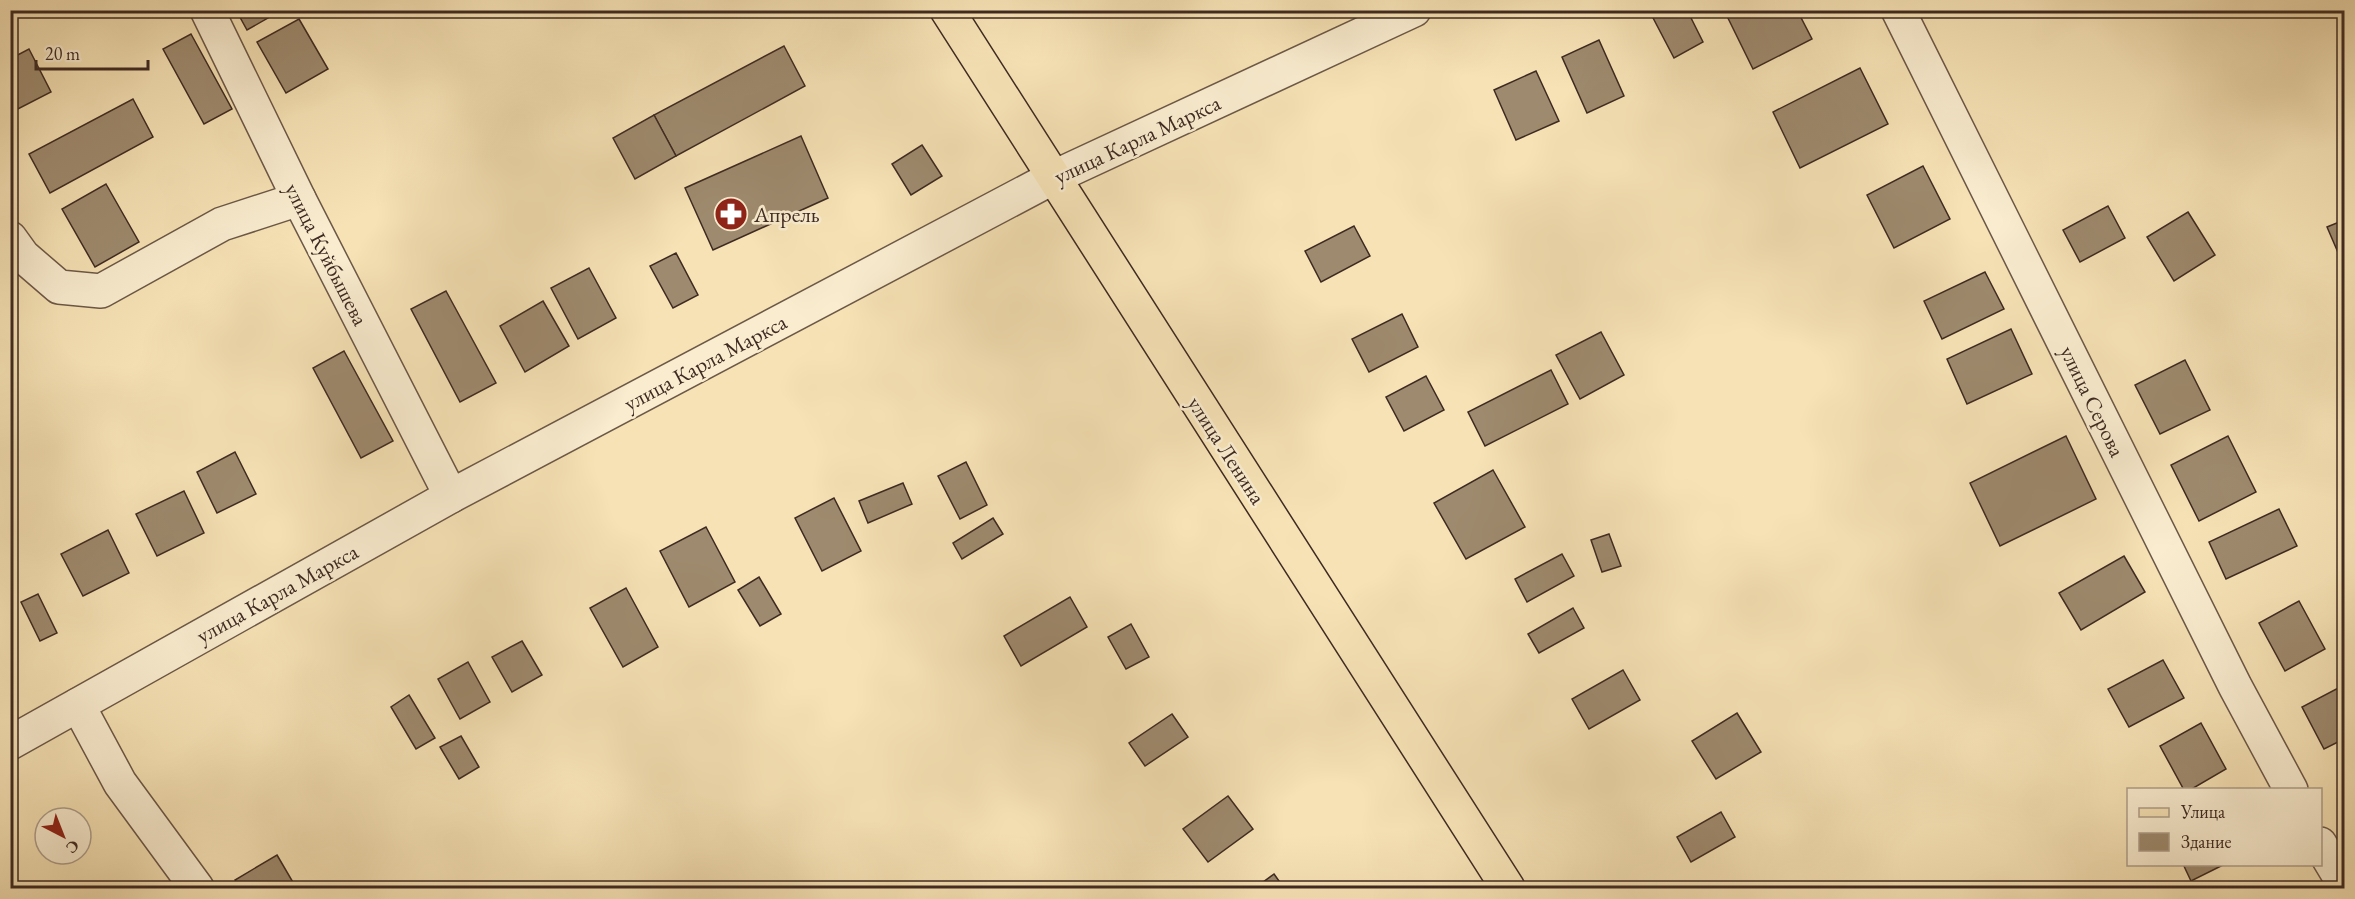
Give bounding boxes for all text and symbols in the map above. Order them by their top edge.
scale bar [36,33,148,71]
text: 20 m [45,42,80,65]
street label: улица Карла Маркса [1049,88,1225,191]
street label: улица Куйбышева [278,178,375,331]
pharmacy icon: Апрель [713,196,749,232]
place label: Апрель [753,200,820,229]
street label: улица Карла Маркса [619,307,792,418]
street label: улица Серова [2053,341,2132,462]
street label: улица Ленина [1181,391,1272,510]
street label: улица Карла Маркса [191,537,364,650]
legend [2127,788,2322,866]
text: Улица [2180,800,2226,823]
north arrow [33,806,93,866]
text: Здание [2181,830,2231,853]
text: С [61,835,84,858]

